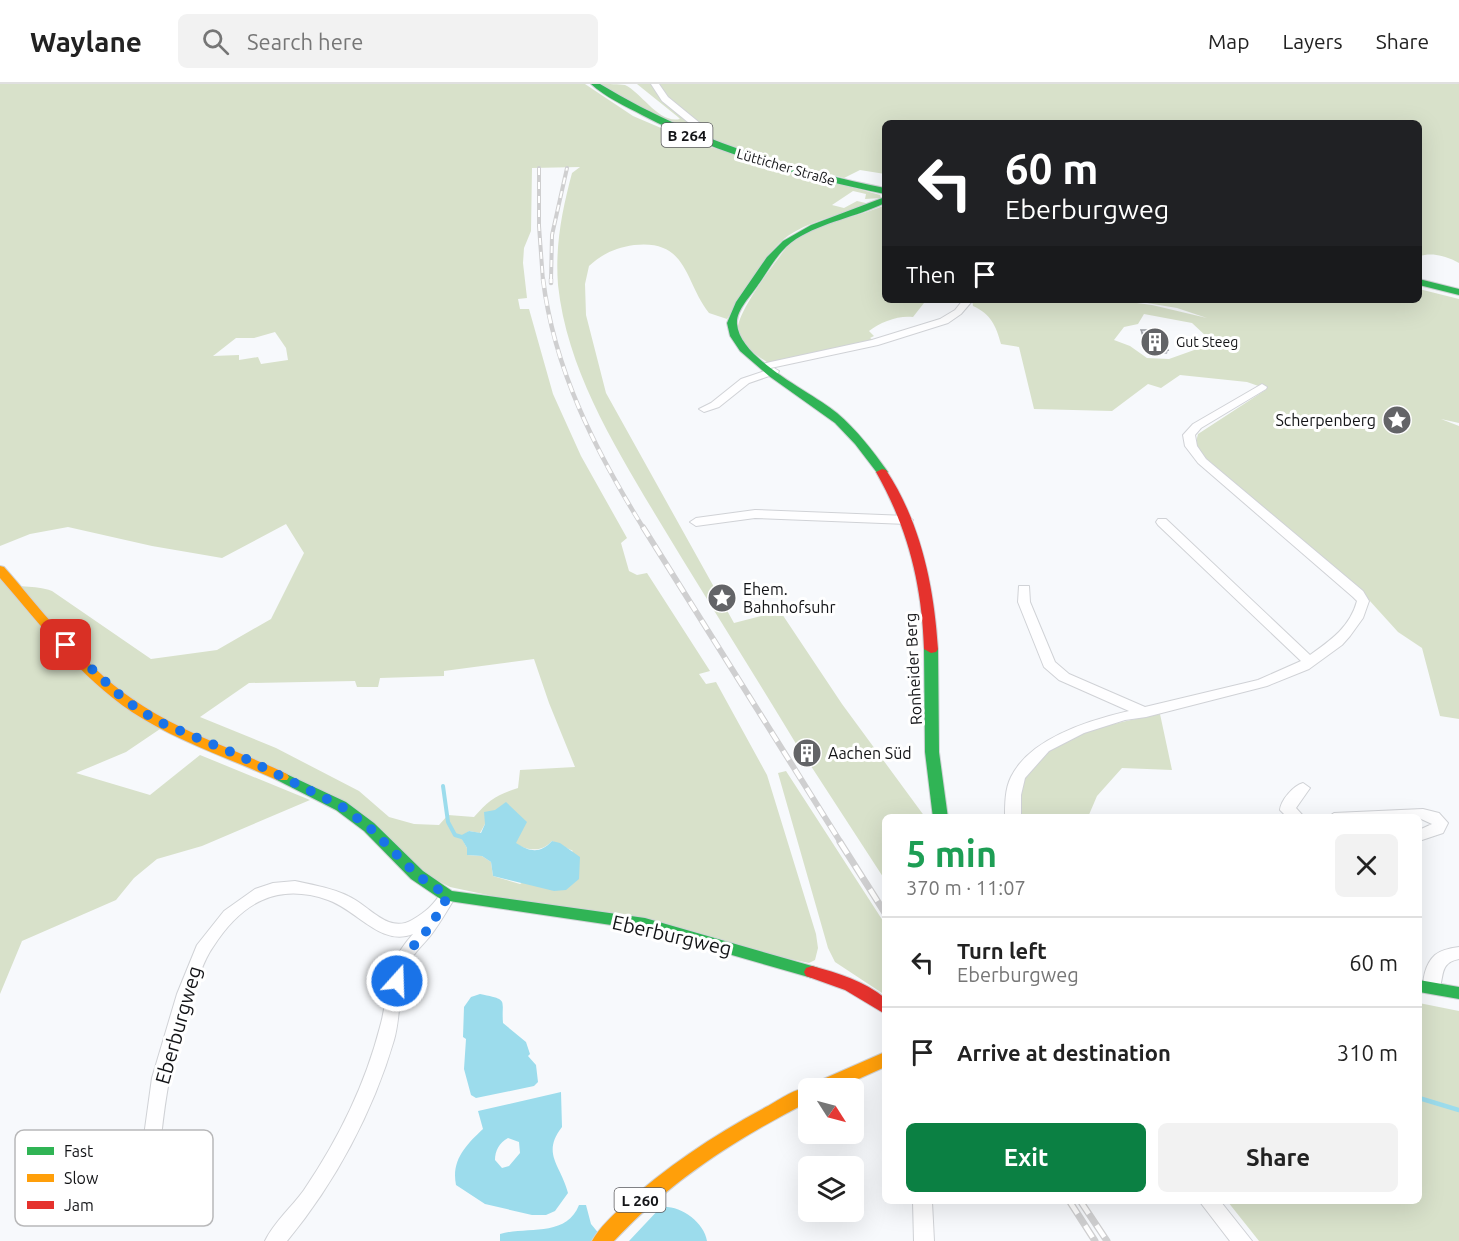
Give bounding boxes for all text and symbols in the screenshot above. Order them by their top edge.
search box [178,14,598,68]
icon: search [199,25,232,58]
text: Waylane [30,26,142,57]
text: Search here [247,29,363,54]
text: Map [1208,29,1249,53]
text: Layers [1282,29,1343,53]
text: Share [1376,29,1429,53]
road number: B 264 [662,123,712,147]
icon: left [906,144,984,222]
street label: Lütticher Straße [735,145,837,189]
text: 60 m [1005,145,1099,192]
text: Eberburgweg [1005,194,1169,224]
icon: arrive [968,258,1001,291]
text: Then [906,262,956,287]
building icon: Gut Steeg [1139,326,1171,358]
place label: Gut Steeg [1176,334,1238,350]
place icon: Scherpenberg [1381,404,1413,436]
place label: Scherpenberg [1275,411,1376,429]
place label: Ehem. Bahnhofsuhr [743,580,836,616]
place icon: Ehem. Bahnhofsuhr [706,582,738,614]
street label: Ronheider Berg [901,612,925,726]
pin [40,619,91,670]
icon: arrive [49,628,82,661]
building icon: Aachen Süd [791,737,823,769]
place label: Aachen Süd [828,744,912,762]
text: 5 min [906,833,997,874]
button: close [1335,834,1398,897]
text: 370 m · 11:07 [906,876,1026,899]
street label: Eberburgweg [610,910,734,960]
text: Turn left [957,938,1047,963]
icon: left [906,946,939,979]
position arrow [365,949,429,1013]
text: 60 m [1349,950,1398,975]
street label: Eberburgweg [150,963,206,1087]
text: Eberburgweg [957,963,1079,986]
icon: arrive [906,1036,939,1069]
text: Arrive at destination [957,1040,1171,1065]
text: 310 m [1337,1040,1398,1065]
north arrow [798,1078,864,1144]
map controls [798,1078,864,1222]
button: Exit [906,1123,1146,1192]
button: Share [1158,1123,1398,1192]
legend [15,1130,213,1226]
text: Fast [64,1142,94,1160]
button: layers [798,1156,864,1222]
text: Slow [64,1169,99,1187]
road number: L 260 [614,1188,666,1212]
text: Jam [64,1196,94,1214]

